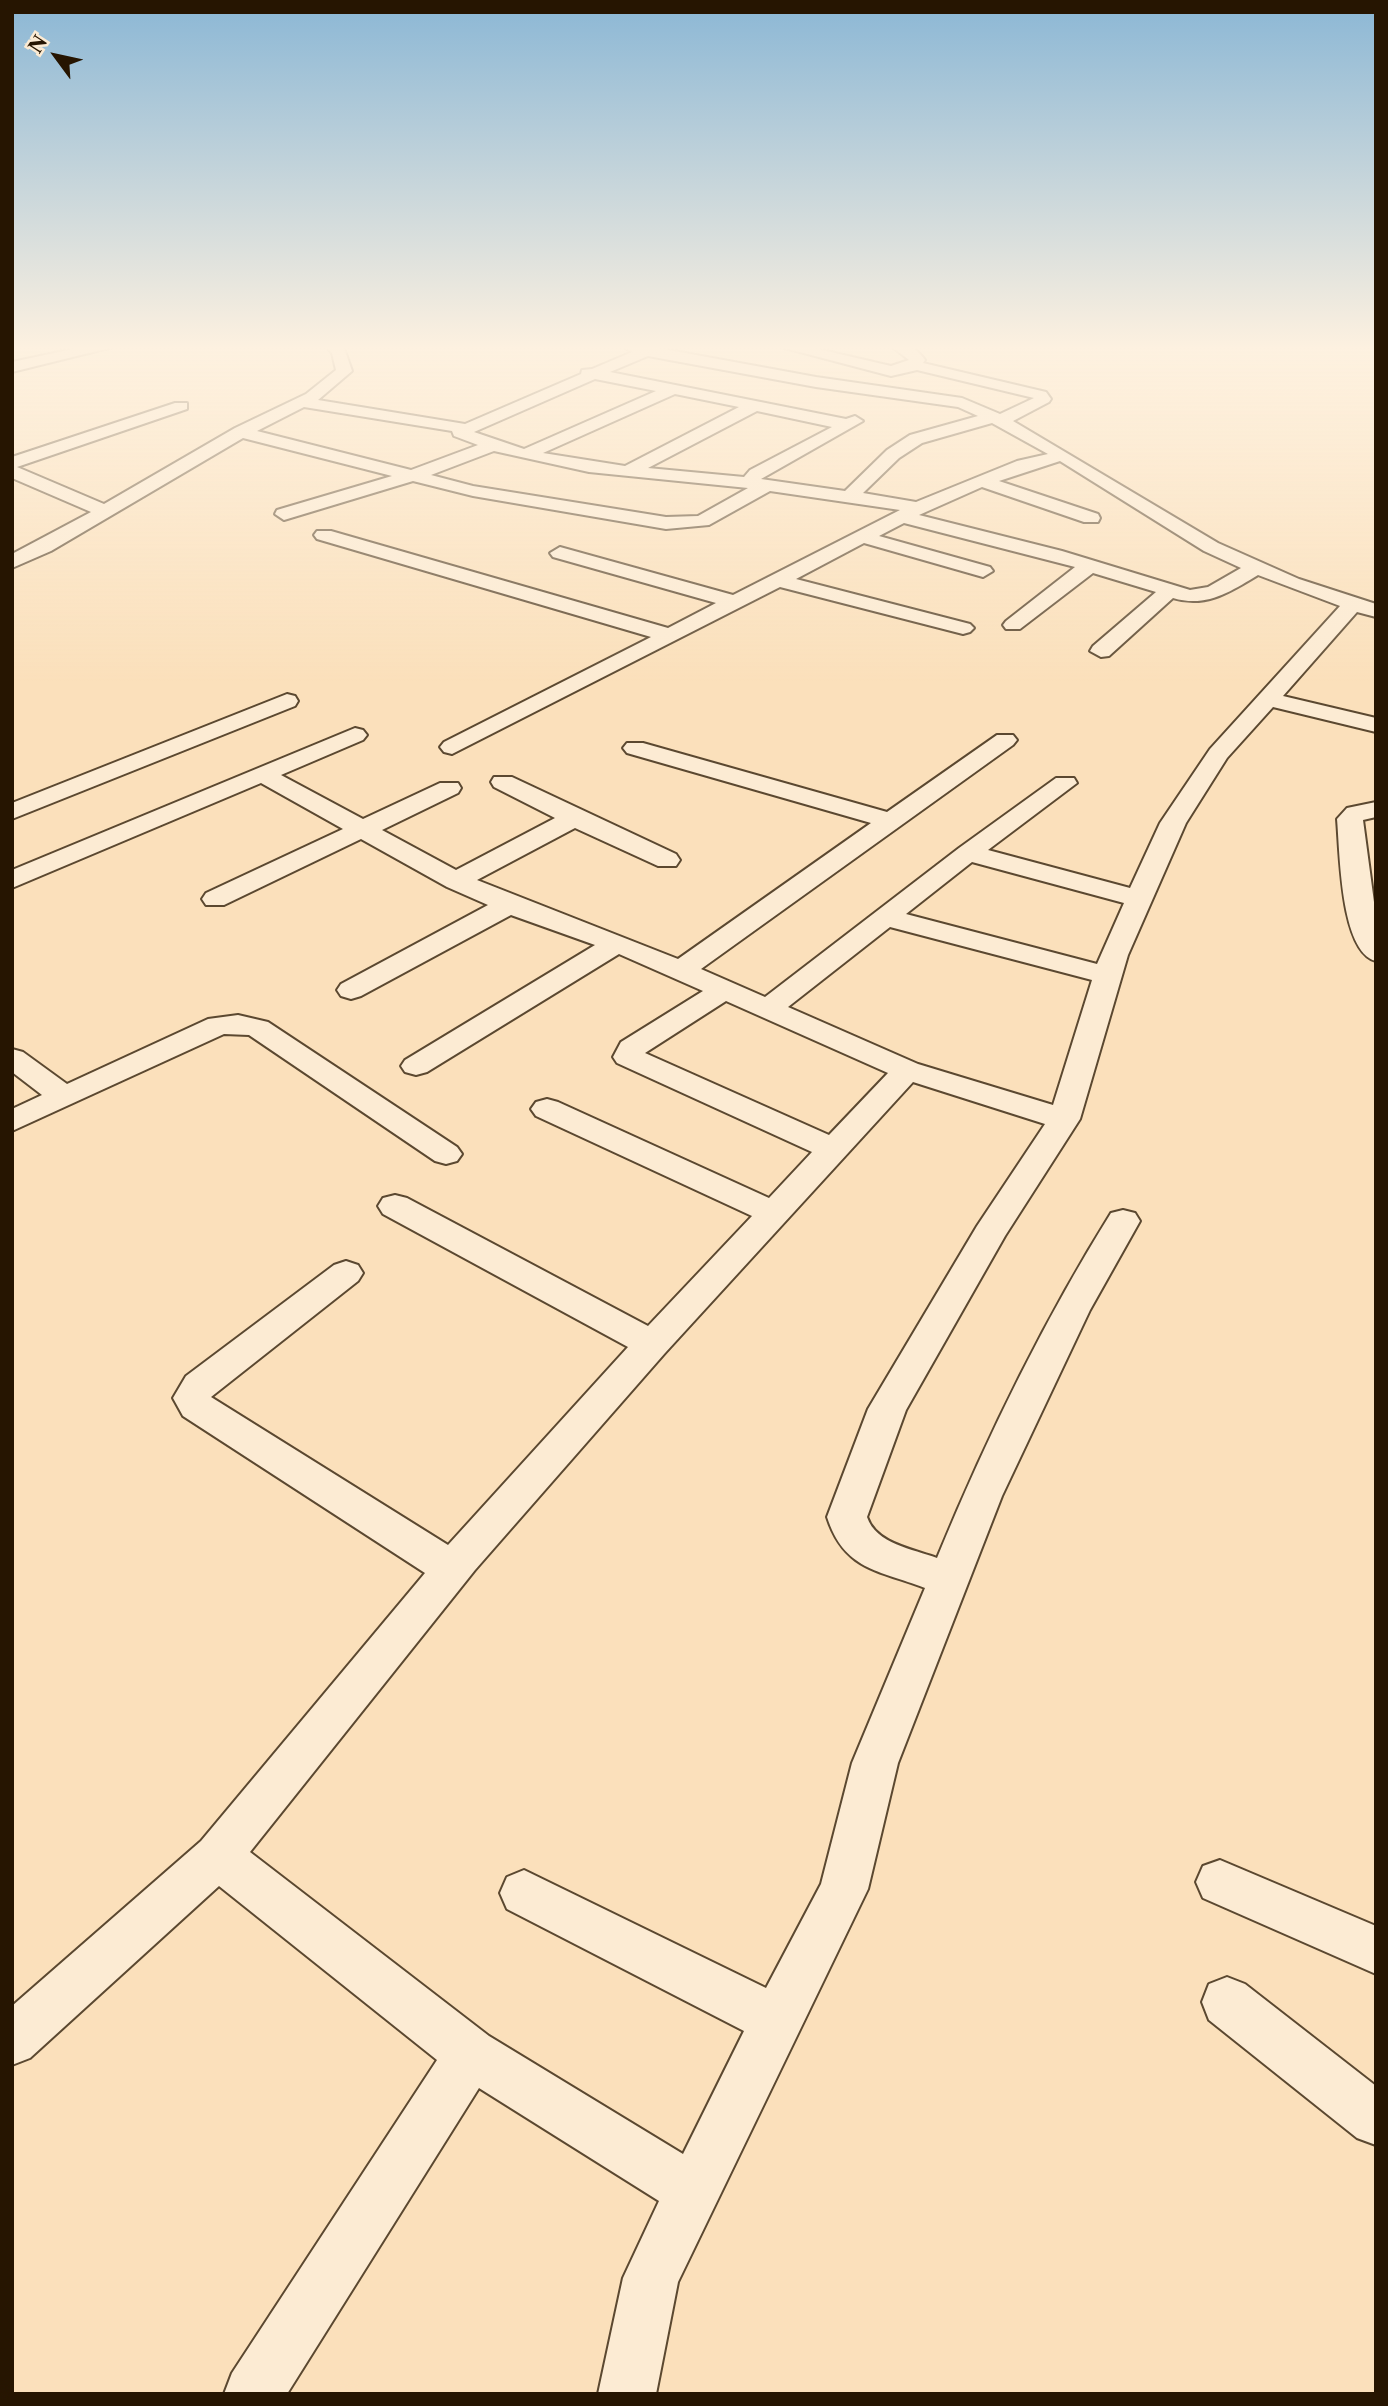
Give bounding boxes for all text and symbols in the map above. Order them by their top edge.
north arrow [21,21,91,91]
text: N [24,31,52,57]

